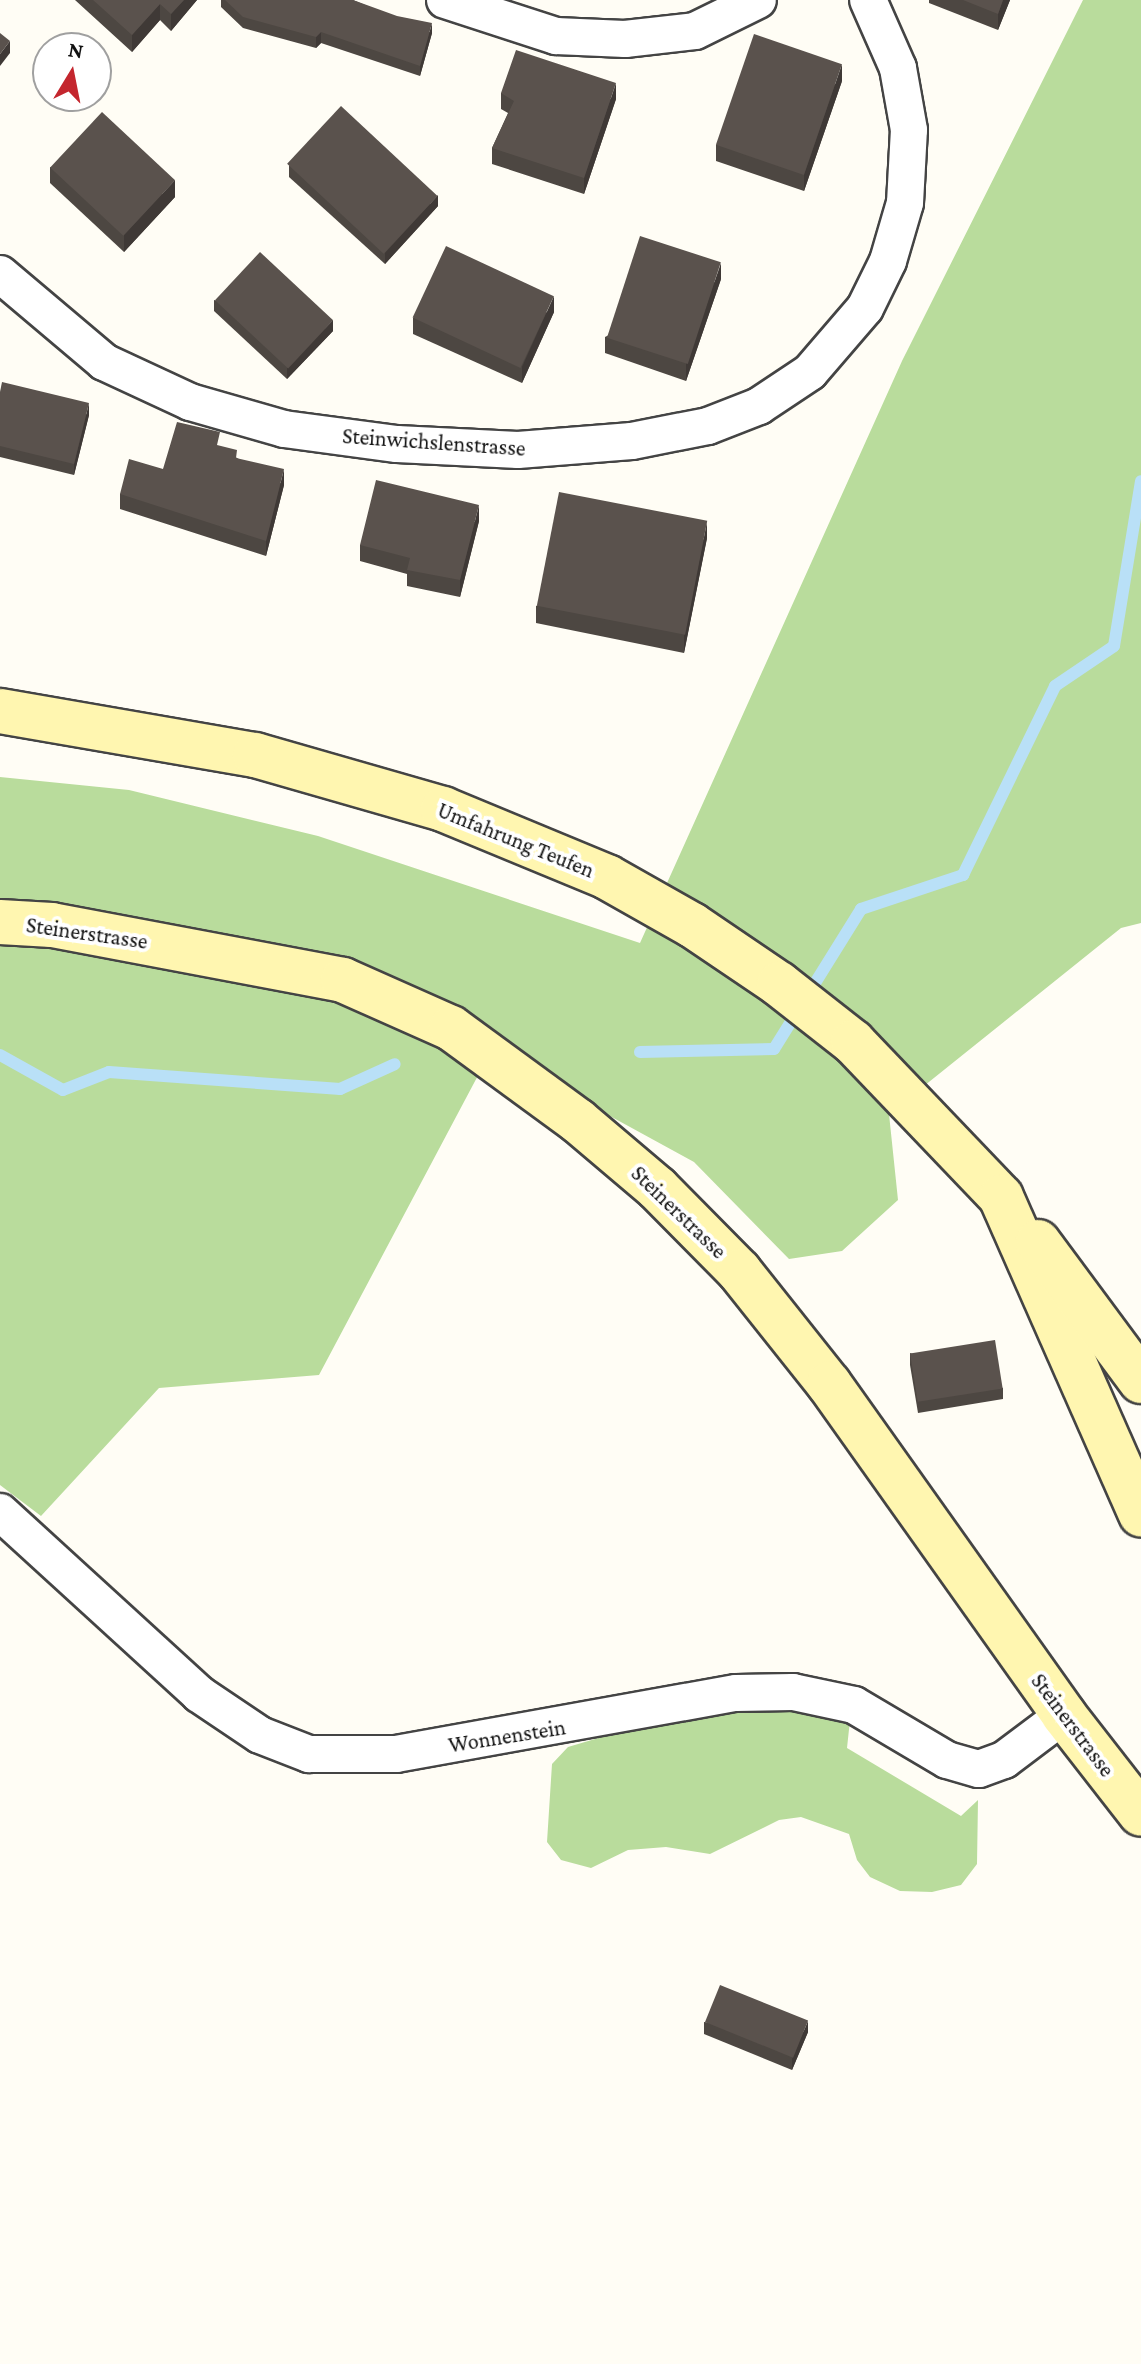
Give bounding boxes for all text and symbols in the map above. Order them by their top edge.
north arrow [32,32,112,112]
text: N [66,36,85,63]
street label: Steinwichslenstrasse [341,422,527,462]
street label: Umfahrung Teufen [434,797,598,883]
street label: Steinerstrasse [25,911,149,955]
street label: Steinerstrasse [626,1160,732,1264]
street label: Steinerstrasse [1026,1668,1120,1782]
street label: Wonnenstein [447,1714,567,1758]

